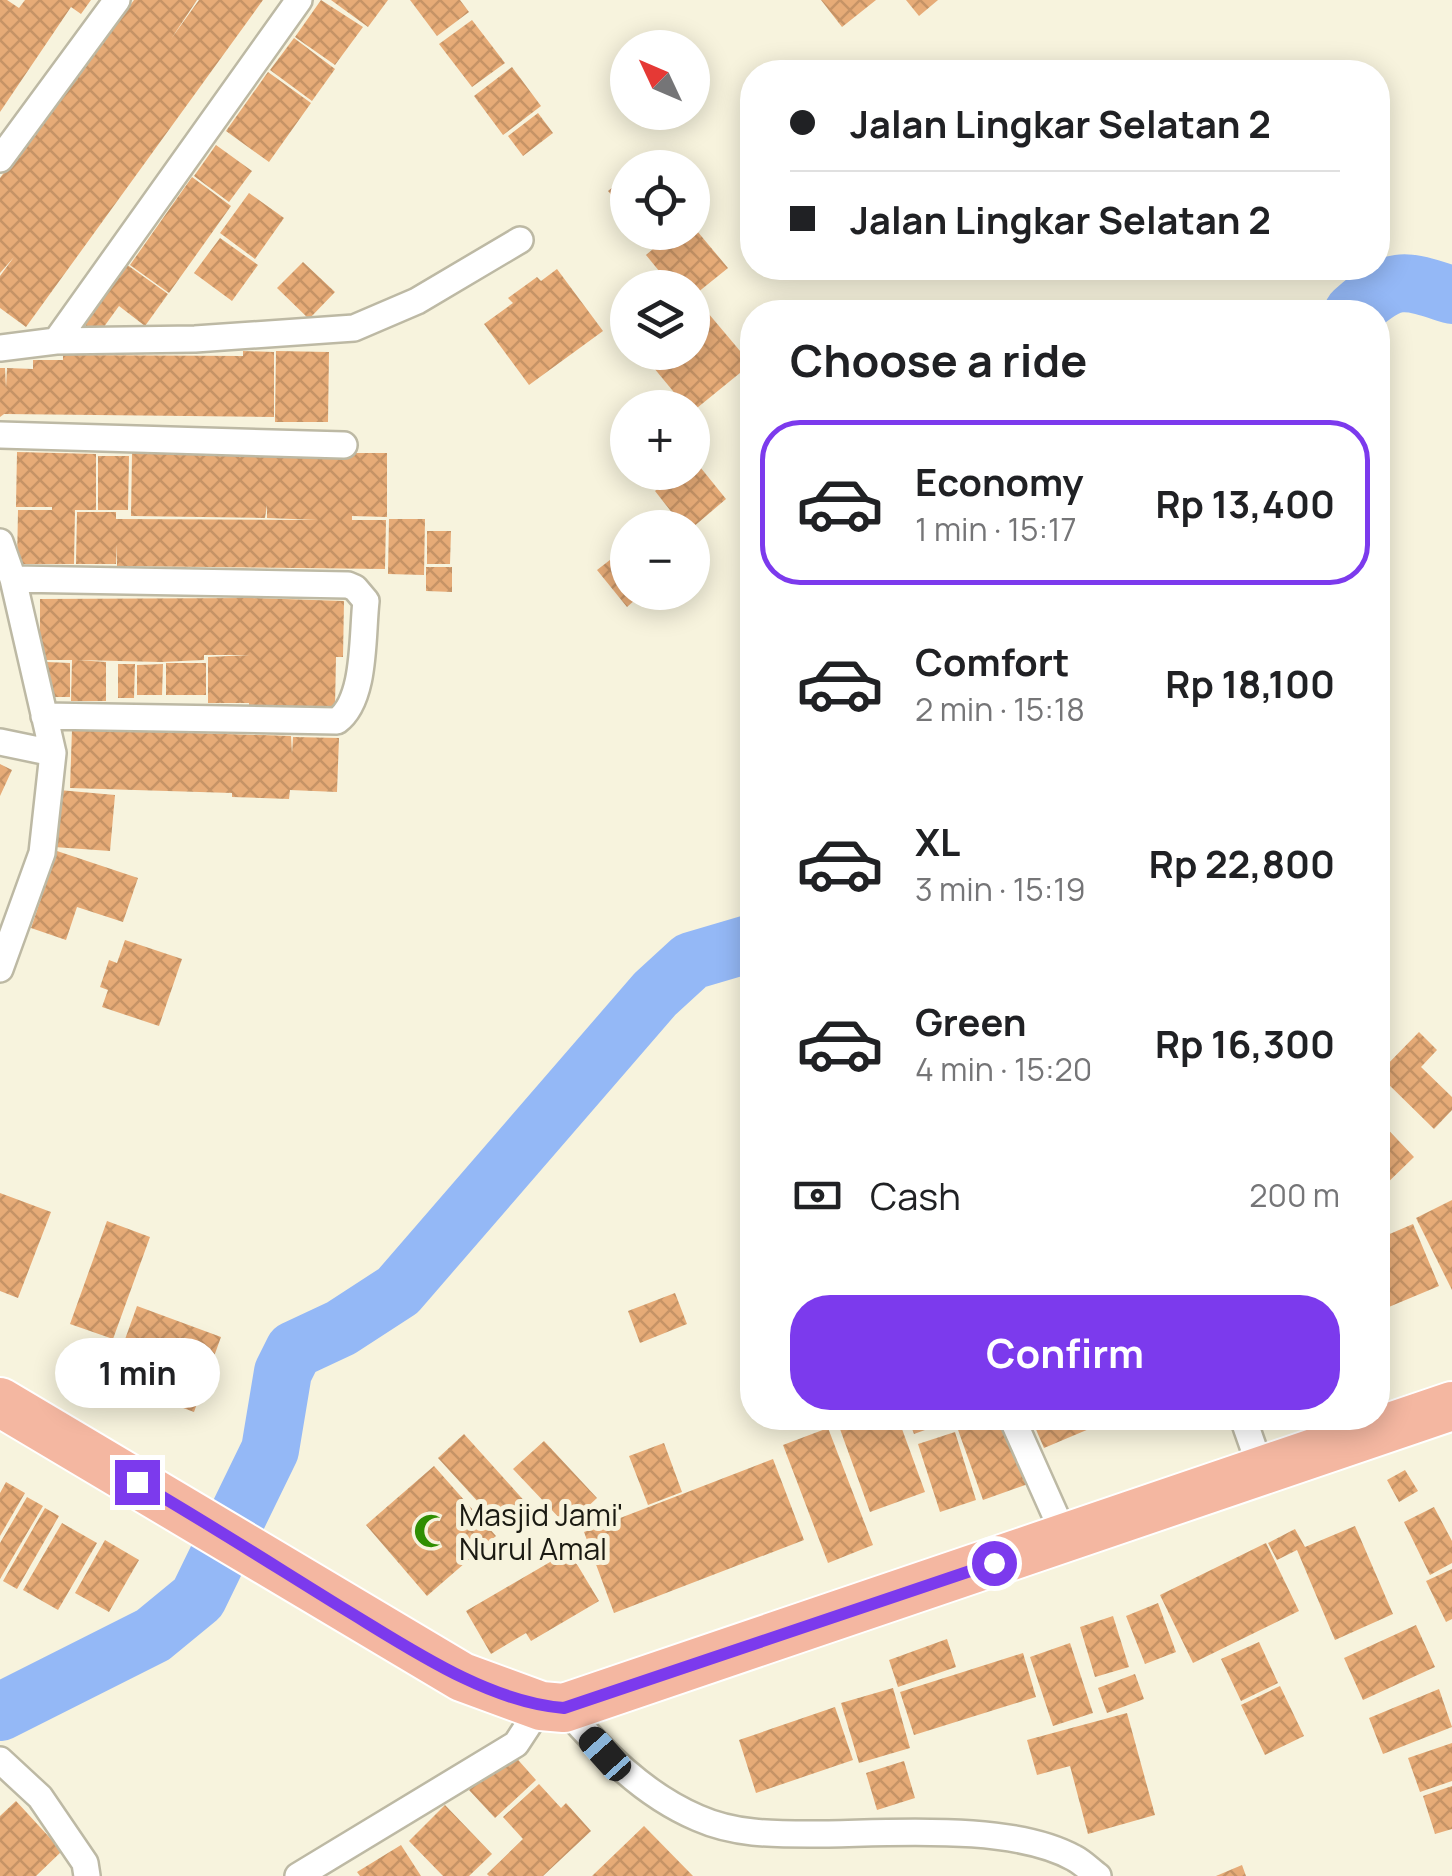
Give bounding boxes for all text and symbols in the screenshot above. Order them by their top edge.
north arrow [610,30,710,130]
map controls [610,30,710,610]
text: Jalan Lingkar Selatan 2 [850,97,1271,149]
button: locate [610,150,710,250]
text: Jalan Lingkar Selatan 2 [850,193,1271,245]
button: layers [610,270,710,370]
text: Choose a ride [790,329,1087,391]
button: + [610,390,710,490]
text: Economy [915,455,1084,507]
icon: car [795,458,885,548]
text: Rp 13,400 [1156,477,1335,529]
text: 1 min · 15:17 [915,507,1077,551]
button: − [610,510,710,610]
text: Comfort [915,635,1069,687]
icon: car [795,638,885,728]
text: Rp 18,100 [1165,657,1335,709]
text: 2 min · 15:18 [915,687,1085,731]
text: XL [915,815,960,867]
icon: car [795,818,885,908]
text: Rp 22,800 [1149,837,1335,889]
text: 3 min · 15:19 [915,867,1086,911]
text: Green [915,995,1027,1047]
icon: car [795,998,885,1088]
text: Rp 16,300 [1155,1017,1335,1069]
text: 4 min · 15:20 [915,1047,1092,1091]
icon: cash [790,1168,845,1223]
text: Cash [870,1169,961,1221]
text: 200 m [1249,1173,1340,1217]
button: Confirm [790,1295,1340,1410]
callout: 1 min [54,1337,220,1407]
text: 1 min [98,1351,177,1395]
route end [115,1460,160,1505]
place label: Masjid Jami' Nurul Amal [459,1494,623,1569]
mosque icon: Masjid Jami' Nurul Amal [412,1512,450,1550]
route start [972,1541,1017,1586]
car [574,1722,636,1786]

